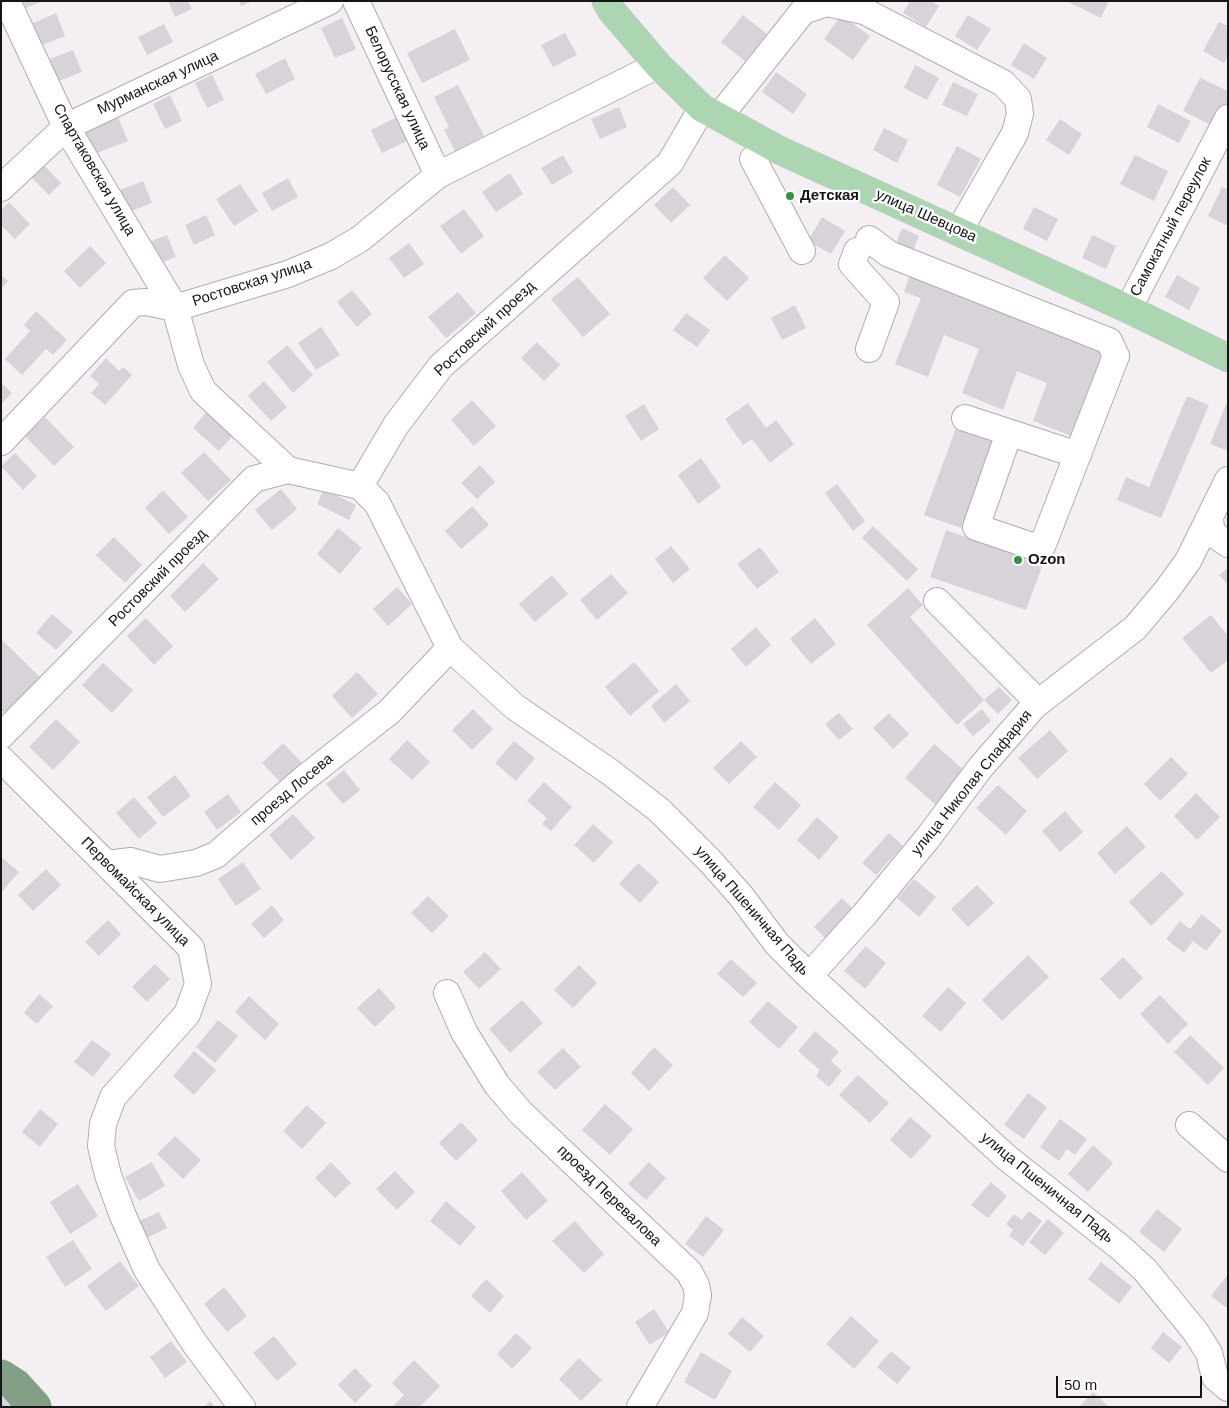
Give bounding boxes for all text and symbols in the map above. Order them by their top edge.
street label: Белорусская улица [360,23,434,153]
street label: Мурманская улица [95,47,221,119]
street label: Спартаковская улица [49,101,139,239]
street label: Самокатный переулок [1127,154,1215,300]
street label: улица Шевцова [873,186,979,246]
place label: Детская [800,187,859,205]
marker: Детская [784,190,796,202]
street label: Ростовская улица [190,255,314,311]
street label: Ростовский проезд [431,278,539,380]
street label: Ростовский проезд [105,525,211,631]
place label: Ozon [1028,551,1065,569]
marker: Ozon [1012,554,1024,566]
street label: улица Николая Спафария [908,707,1036,859]
street label: проезд Лосева [247,750,337,830]
street label: Первомайская улица [77,834,193,950]
street label: улица Пшеничная Падь [691,843,813,979]
street label: улица Пшеничная Падь [977,1129,1117,1247]
street label: проезд Перевалова [553,1142,665,1250]
scale bar [1059,1366,1205,1398]
text: 50 m [1064,1376,1097,1393]

